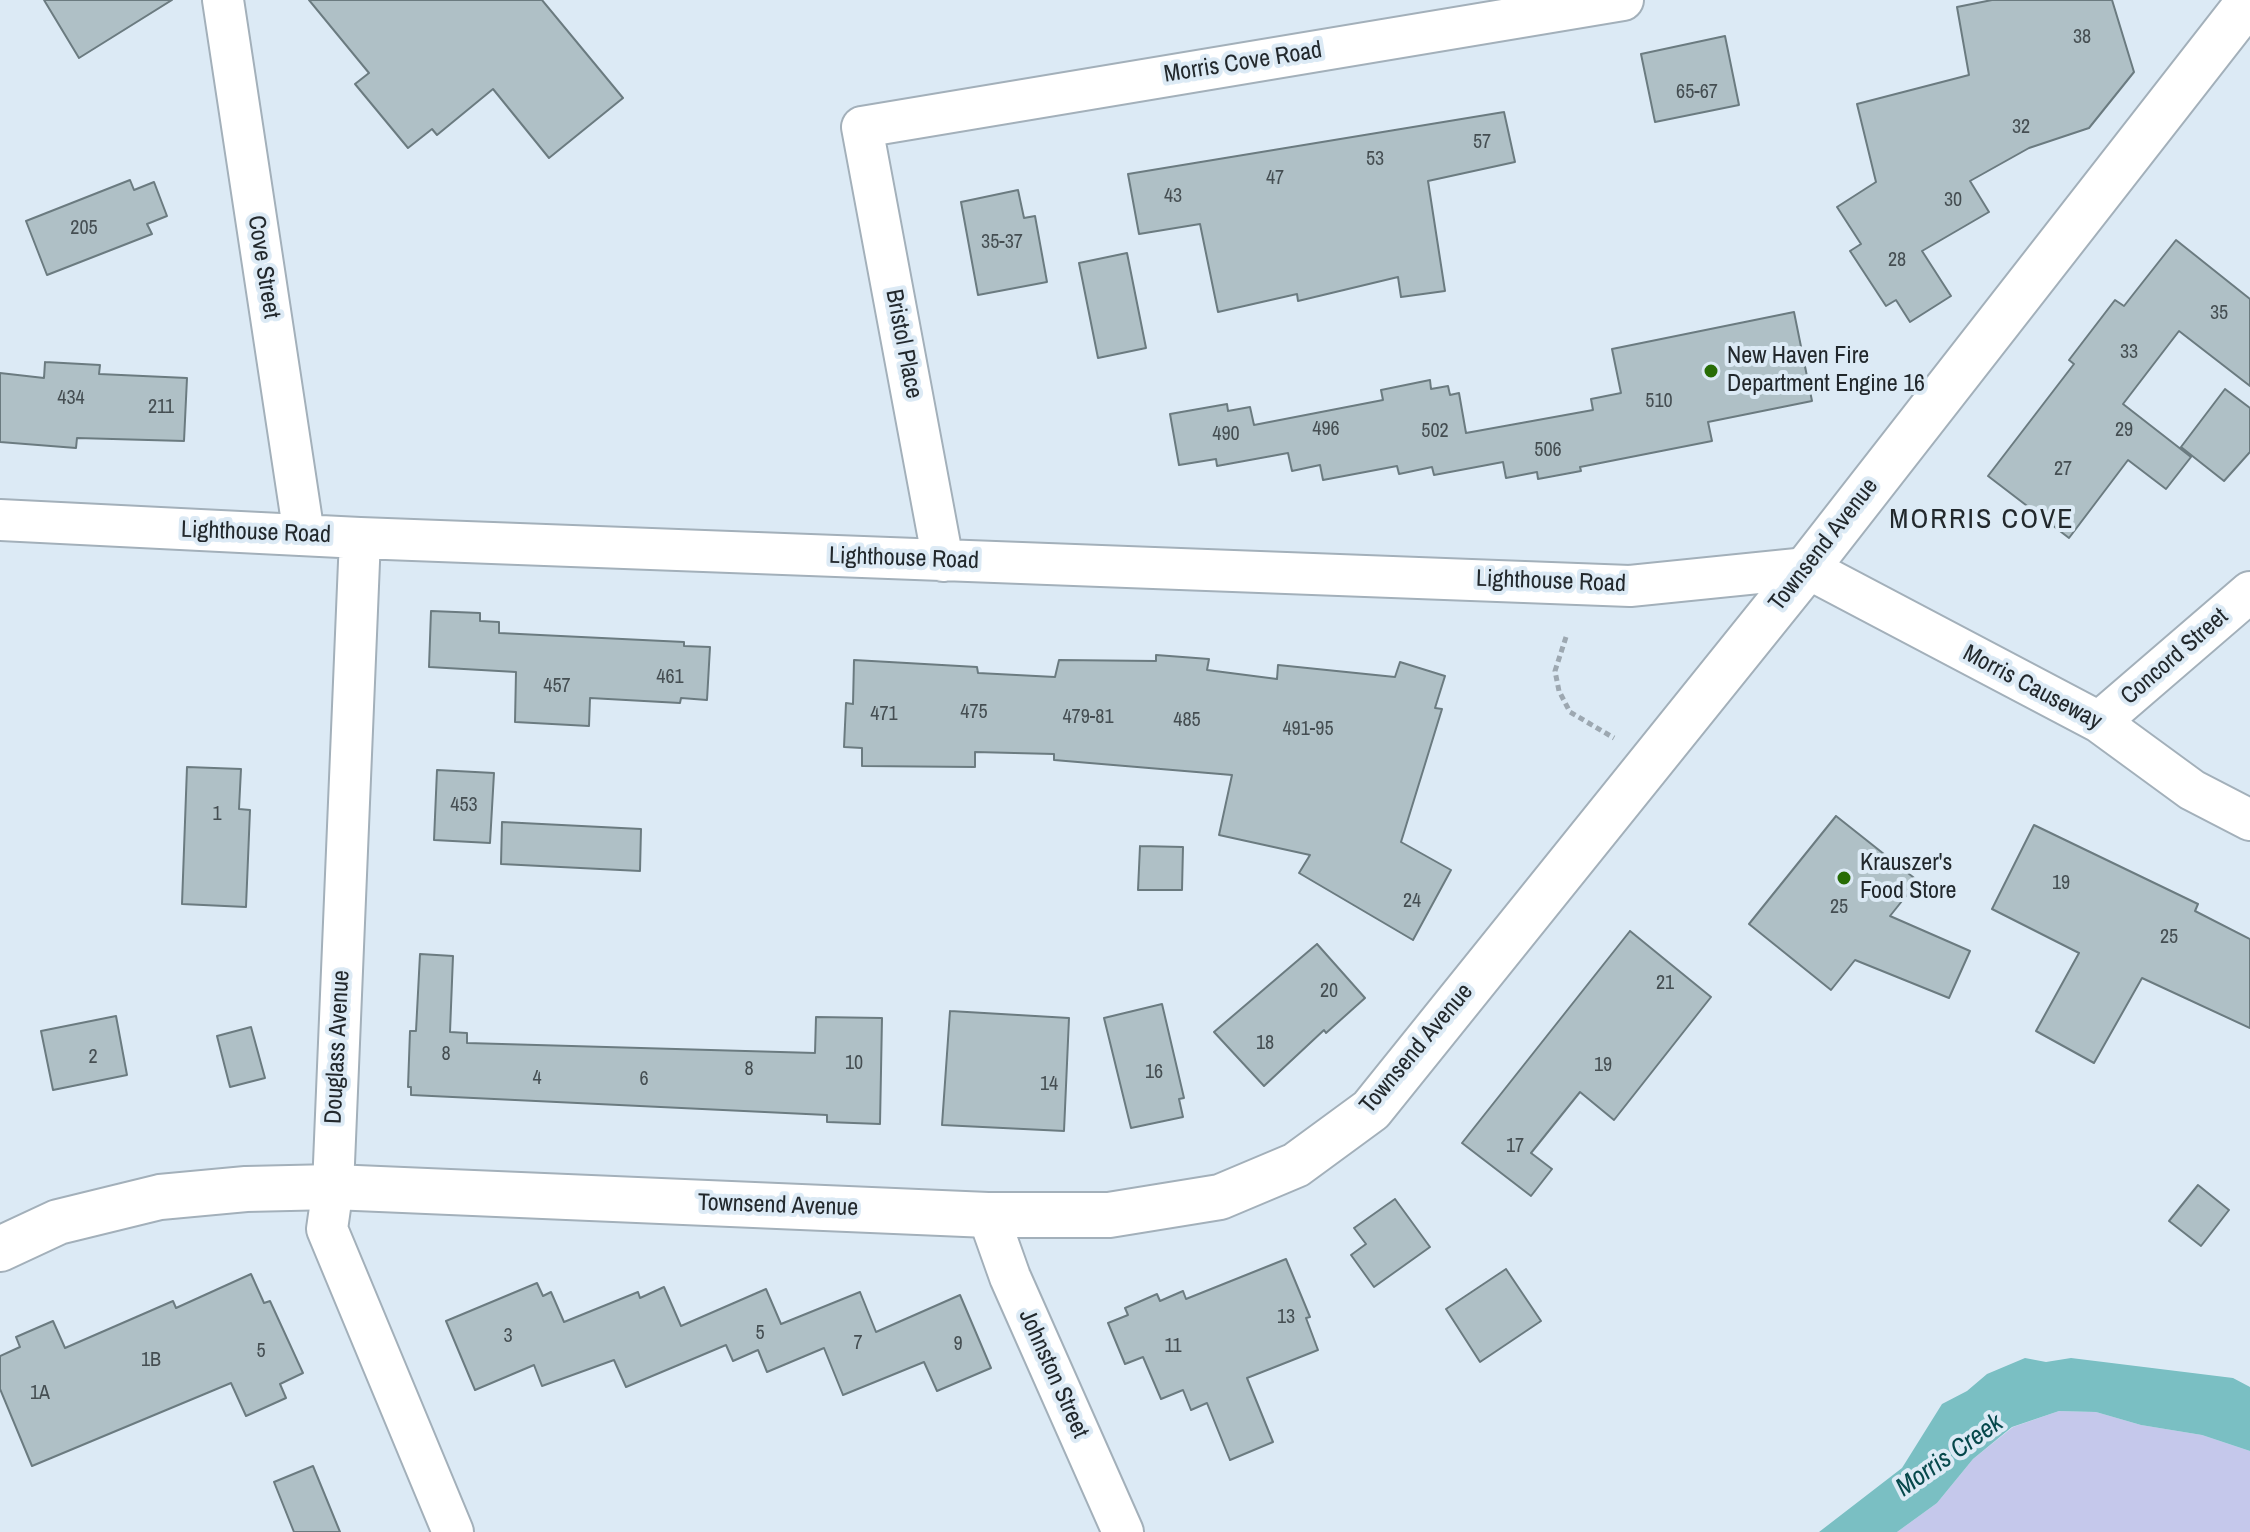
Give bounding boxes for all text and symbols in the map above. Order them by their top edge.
house number: 38 [2073,26,2091,50]
street label: Morris Cove Road [1162,36,1324,90]
house number: 65-67 [1676,81,1718,105]
house number: 32 [2012,116,2030,140]
house number: 57 [1473,131,1491,155]
house number: 53 [1366,148,1384,172]
house number: 47 [1266,167,1284,191]
house number: 43 [1164,185,1182,209]
house number: 30 [1944,189,1962,213]
street label: Cove Street [241,213,285,321]
house number: 205 [70,217,98,241]
house number: 35-37 [981,231,1023,255]
house number: 28 [1888,249,1906,273]
street label: Bristol Place [878,287,928,401]
house number: 35 [2210,302,2228,326]
house number: 33 [2120,341,2138,365]
place label: New Haven Fire Department Engine 16 [1727,343,1925,399]
marker: New Haven Fire Department Engine 16 [1702,362,1720,380]
house number: 434 [57,387,85,411]
house number: 510 [1645,390,1673,414]
house number: 211 [148,396,174,420]
house number: 496 [1312,418,1340,442]
house number: 29 [2115,419,2133,443]
house number: 502 [1421,420,1449,444]
house number: 490 [1212,423,1240,447]
house number: 506 [1534,439,1562,463]
house number: 27 [2054,458,2072,482]
street label: Townsend Avenue [1763,473,1885,617]
district label: MORRIS COVE [1889,503,2075,537]
street label: Lighthouse Road [181,516,331,550]
street label: Lighthouse Road [829,542,979,576]
street label: Lighthouse Road [1476,565,1626,599]
street label: Concord Street [2116,603,2234,711]
street label: Morris Causeway [1958,639,2106,737]
house number: 461 [656,666,684,690]
house number: 457 [543,675,571,699]
house number: 475 [960,701,988,725]
house number: 471 [870,703,898,727]
house number: 479-81 [1062,706,1114,730]
house number: 485 [1173,709,1201,733]
house number: 491-95 [1282,718,1334,742]
house number: 453 [450,794,478,818]
house number: 1 [212,803,222,827]
place label: Krauszer's Food Store [1860,850,1956,906]
marker: Krauszer's Food Store [1835,869,1853,887]
house number: 19 [2052,872,2070,896]
house number: 24 [1403,890,1421,914]
house number: 25 [1830,896,1848,920]
house number: 25 [2160,926,2178,950]
street label: Douglass Avenue [320,969,356,1125]
house number: 21 [1656,972,1674,996]
street label: Townsend Avenue [1354,978,1480,1120]
house number: 20 [1320,980,1338,1004]
house number: 18 [1256,1032,1274,1056]
house number: 8 [441,1043,451,1067]
house number: 2 [88,1046,98,1070]
house number: 10 [845,1052,863,1076]
house number: 19 [1594,1054,1612,1078]
house number: 8 [744,1058,754,1082]
house number: 16 [1145,1061,1163,1085]
house number: 4 [532,1067,542,1091]
house number: 6 [639,1068,649,1092]
house number: 14 [1040,1073,1058,1097]
house number: 17 [1506,1135,1524,1159]
street label: Townsend Avenue [697,1189,859,1223]
street label: Johnston Street [1012,1305,1094,1443]
house number: 13 [1277,1306,1295,1330]
house number: 5 [755,1322,765,1346]
house number: 3 [503,1325,513,1349]
house number: 7 [853,1332,863,1356]
house number: 9 [953,1333,963,1357]
house number: 11 [1164,1335,1182,1359]
house number: 5 [256,1340,266,1364]
house number: 1B [141,1349,161,1373]
house number: 1A [30,1382,50,1406]
water label: Morris Creek [1891,1408,2009,1504]

